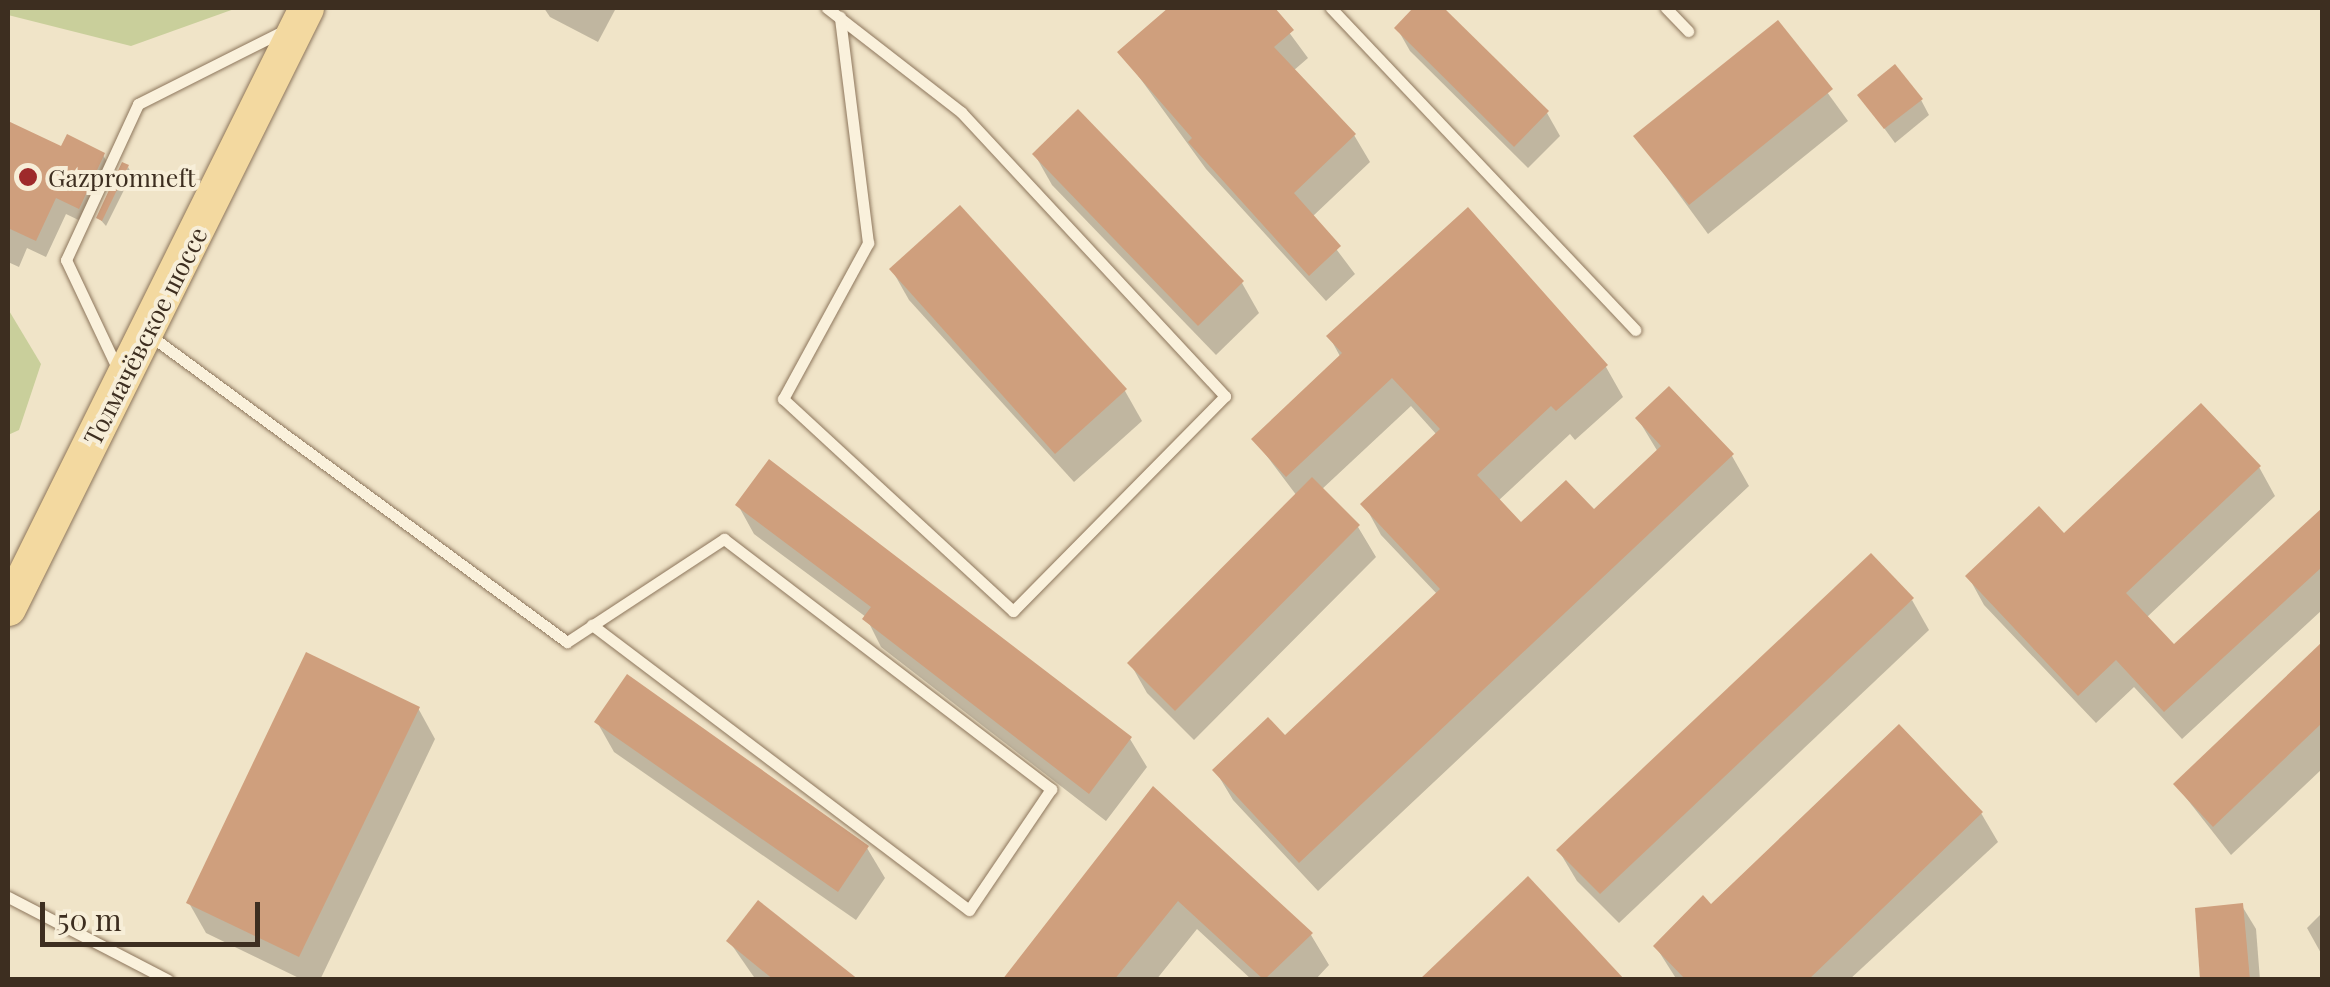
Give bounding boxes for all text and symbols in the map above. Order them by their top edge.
place label: Gazpromneft [48,162,196,192]
marker: Gazpromneft [17,166,39,188]
street label: Толмачёвское шоссе [77,222,213,450]
scale bar [45,882,265,944]
text: 50 m [57,899,122,939]

